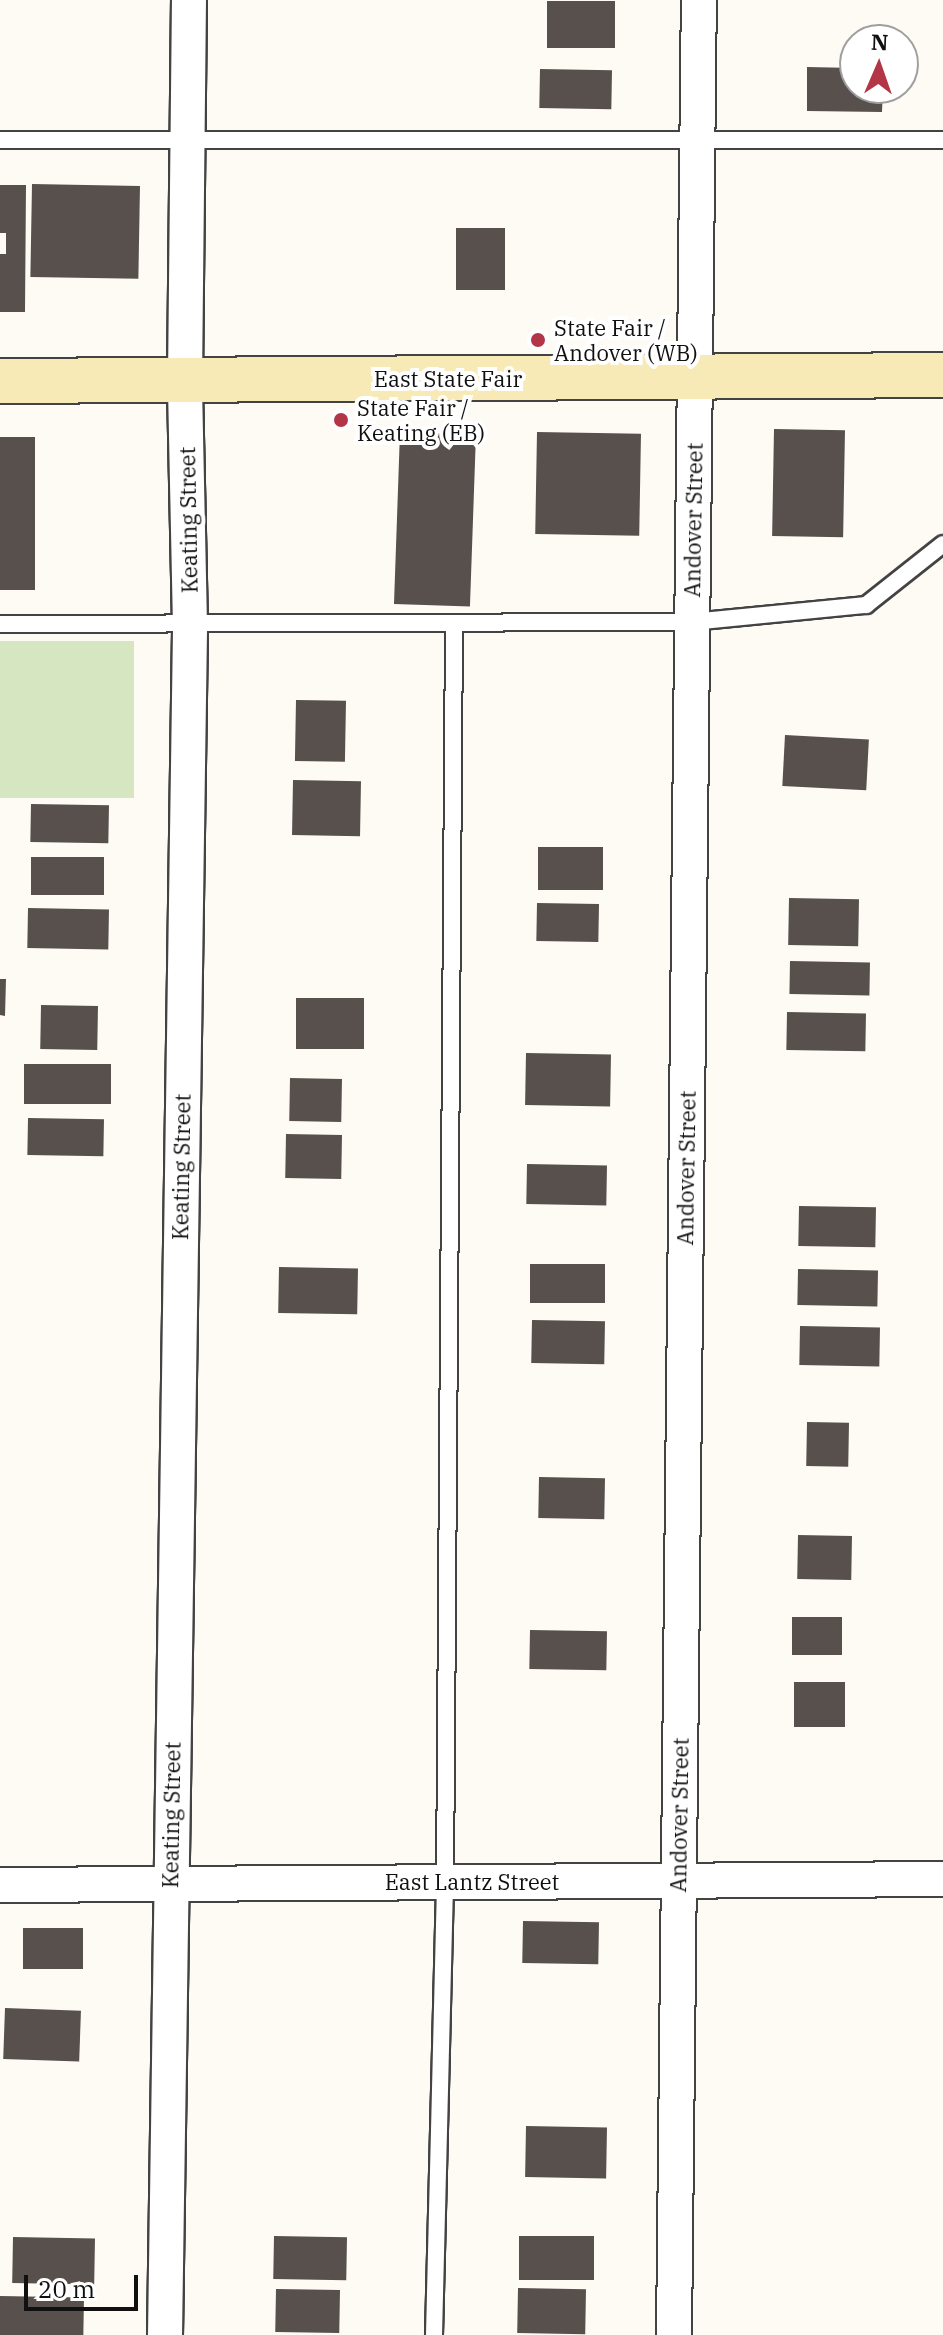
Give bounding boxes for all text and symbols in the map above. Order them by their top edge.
north arrow [839,24,919,104]
text: N [871,27,889,56]
place label: State Fair / Andover (WB) [554,314,698,366]
marker: State Fair / Andover (WB) [529,331,547,349]
street label: East State Fair [374,366,522,392]
place label: State Fair / Keating (EB) [357,394,485,446]
marker: State Fair / Keating (EB) [332,411,350,429]
street label: Andover Street [678,442,708,598]
street label: Keating Street [174,447,202,593]
street label: Andover Street [671,1090,701,1246]
street label: Keating Street [167,1094,195,1240]
street label: Andover Street [664,1737,694,1893]
street label: Keating Street [157,1742,185,1888]
street label: East Lantz Street [385,1869,559,1895]
scale bar [28,2259,142,2309]
text: 20 m [38,2273,95,2305]

